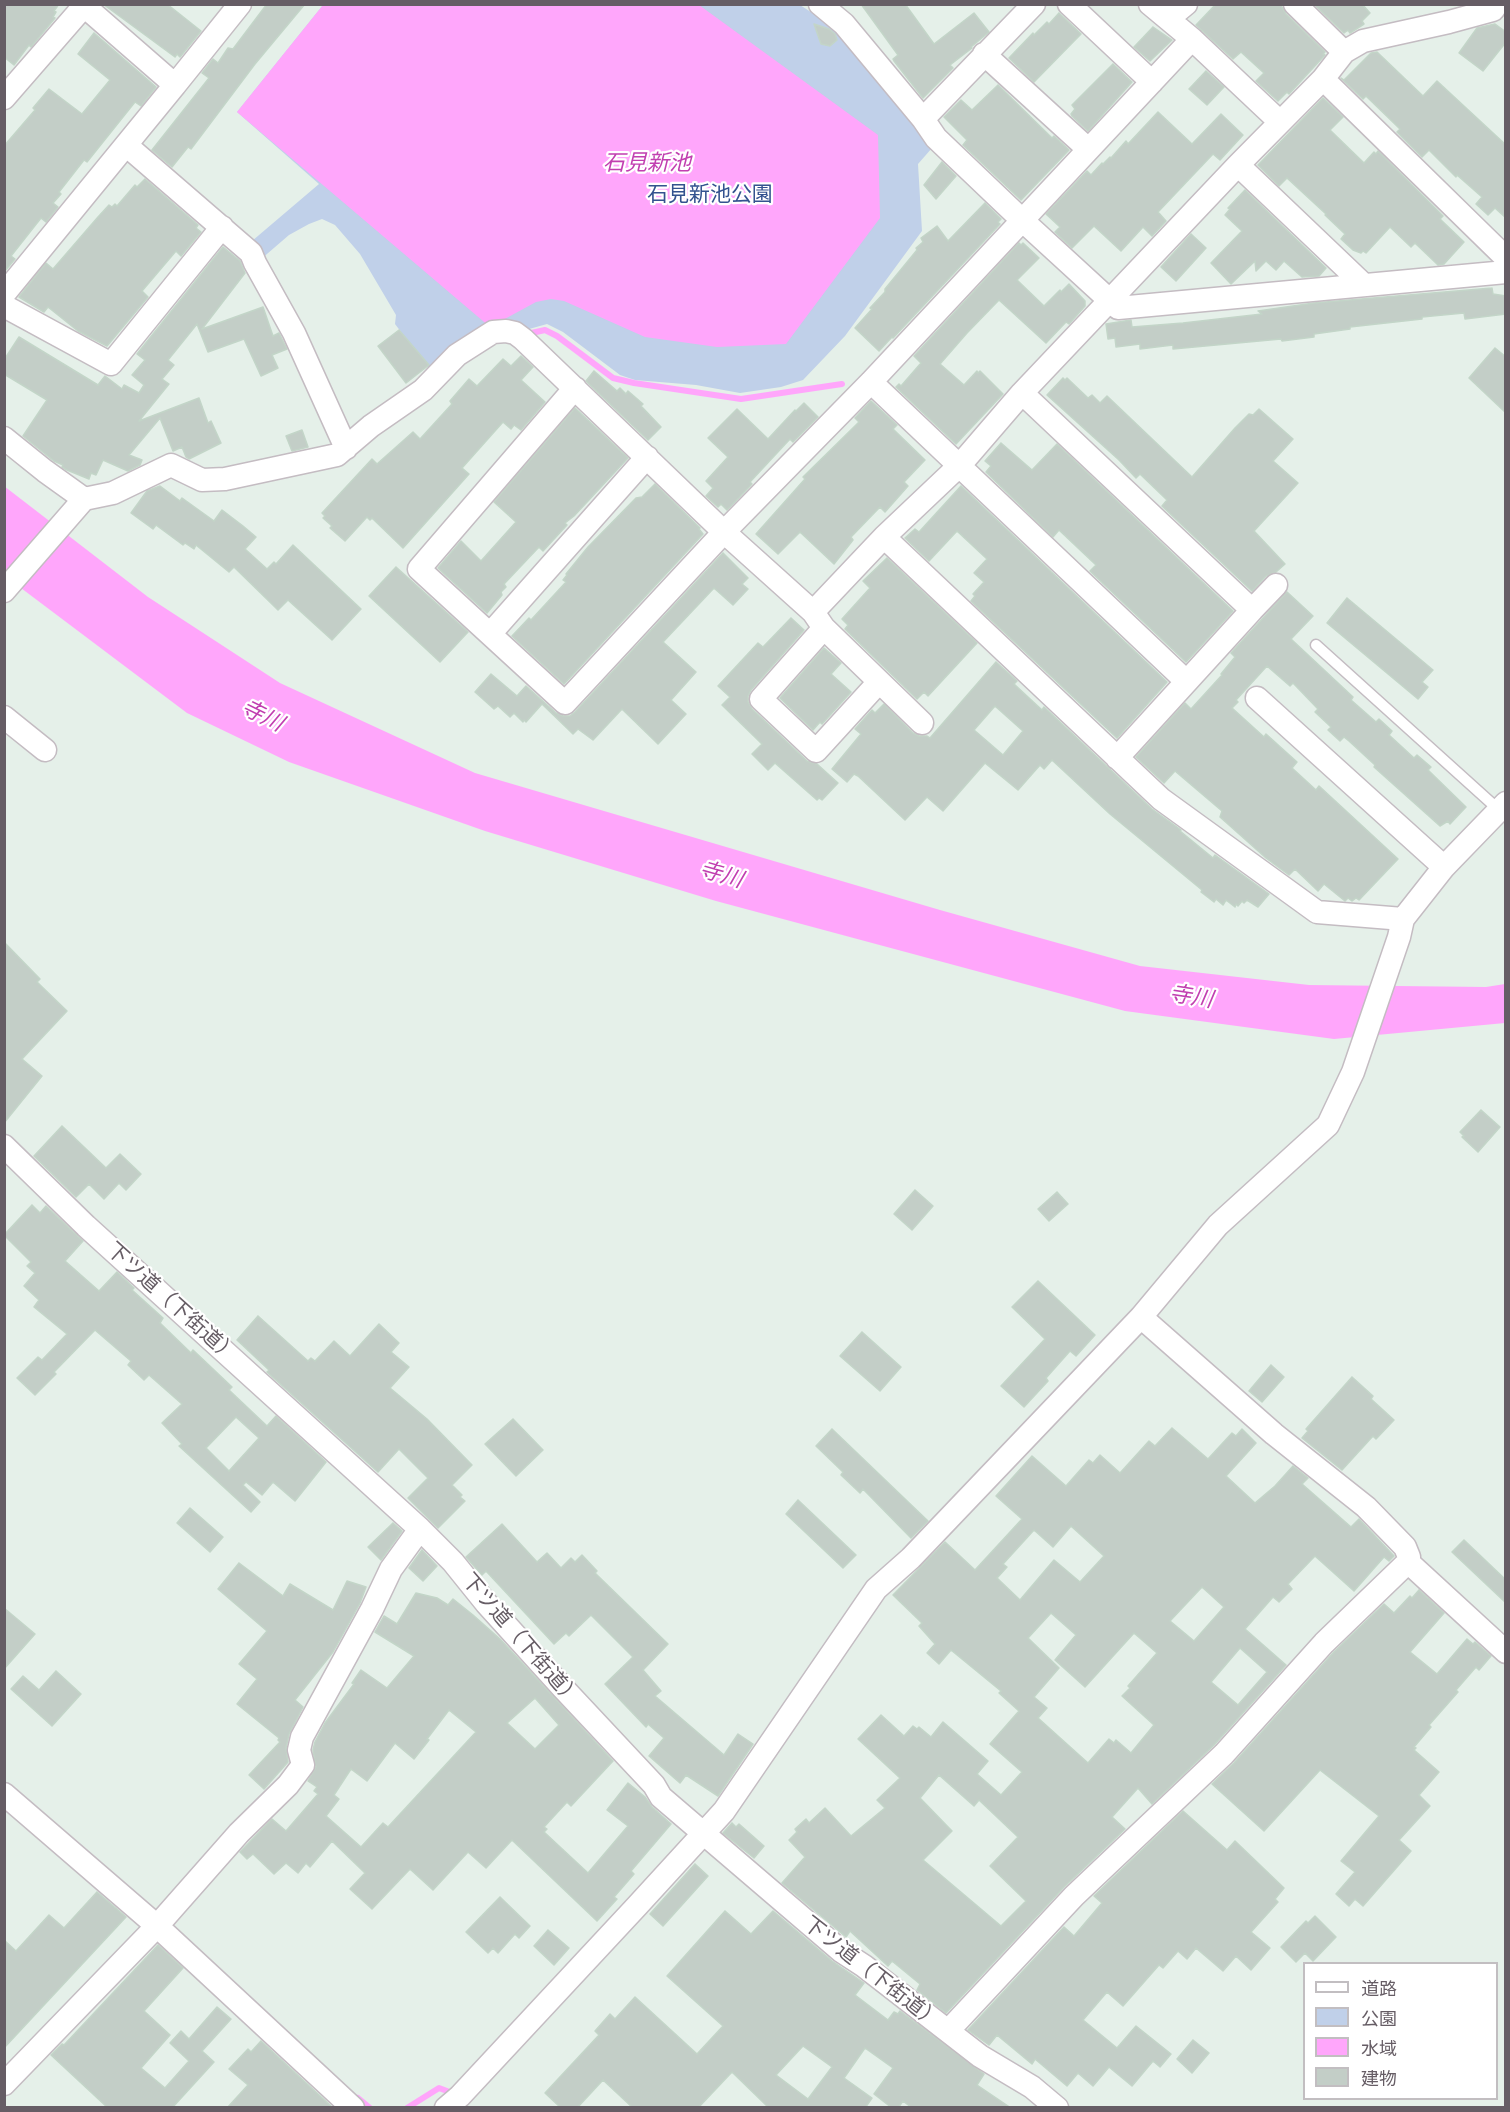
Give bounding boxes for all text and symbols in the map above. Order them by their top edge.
water label: 石見新池 [603,151,691,177]
park label: 石見新池公園 [647,182,773,208]
water label: 寺川 [236,694,288,738]
water label: 寺川 [696,856,746,894]
water label: 寺川 [1167,981,1215,1013]
street label: 下ツ道（下街道） [101,1237,243,1369]
street label: 下ツ道（下街道） [456,1568,586,1712]
street label: 下ツ道（下街道） [798,1911,946,2035]
legend [1303,1962,1498,2100]
text: 道路 [1361,1978,1397,2000]
text: 公園 [1361,2008,1397,2030]
text: 水域 [1361,2038,1397,2060]
text: 建物 [1361,2068,1397,2090]

